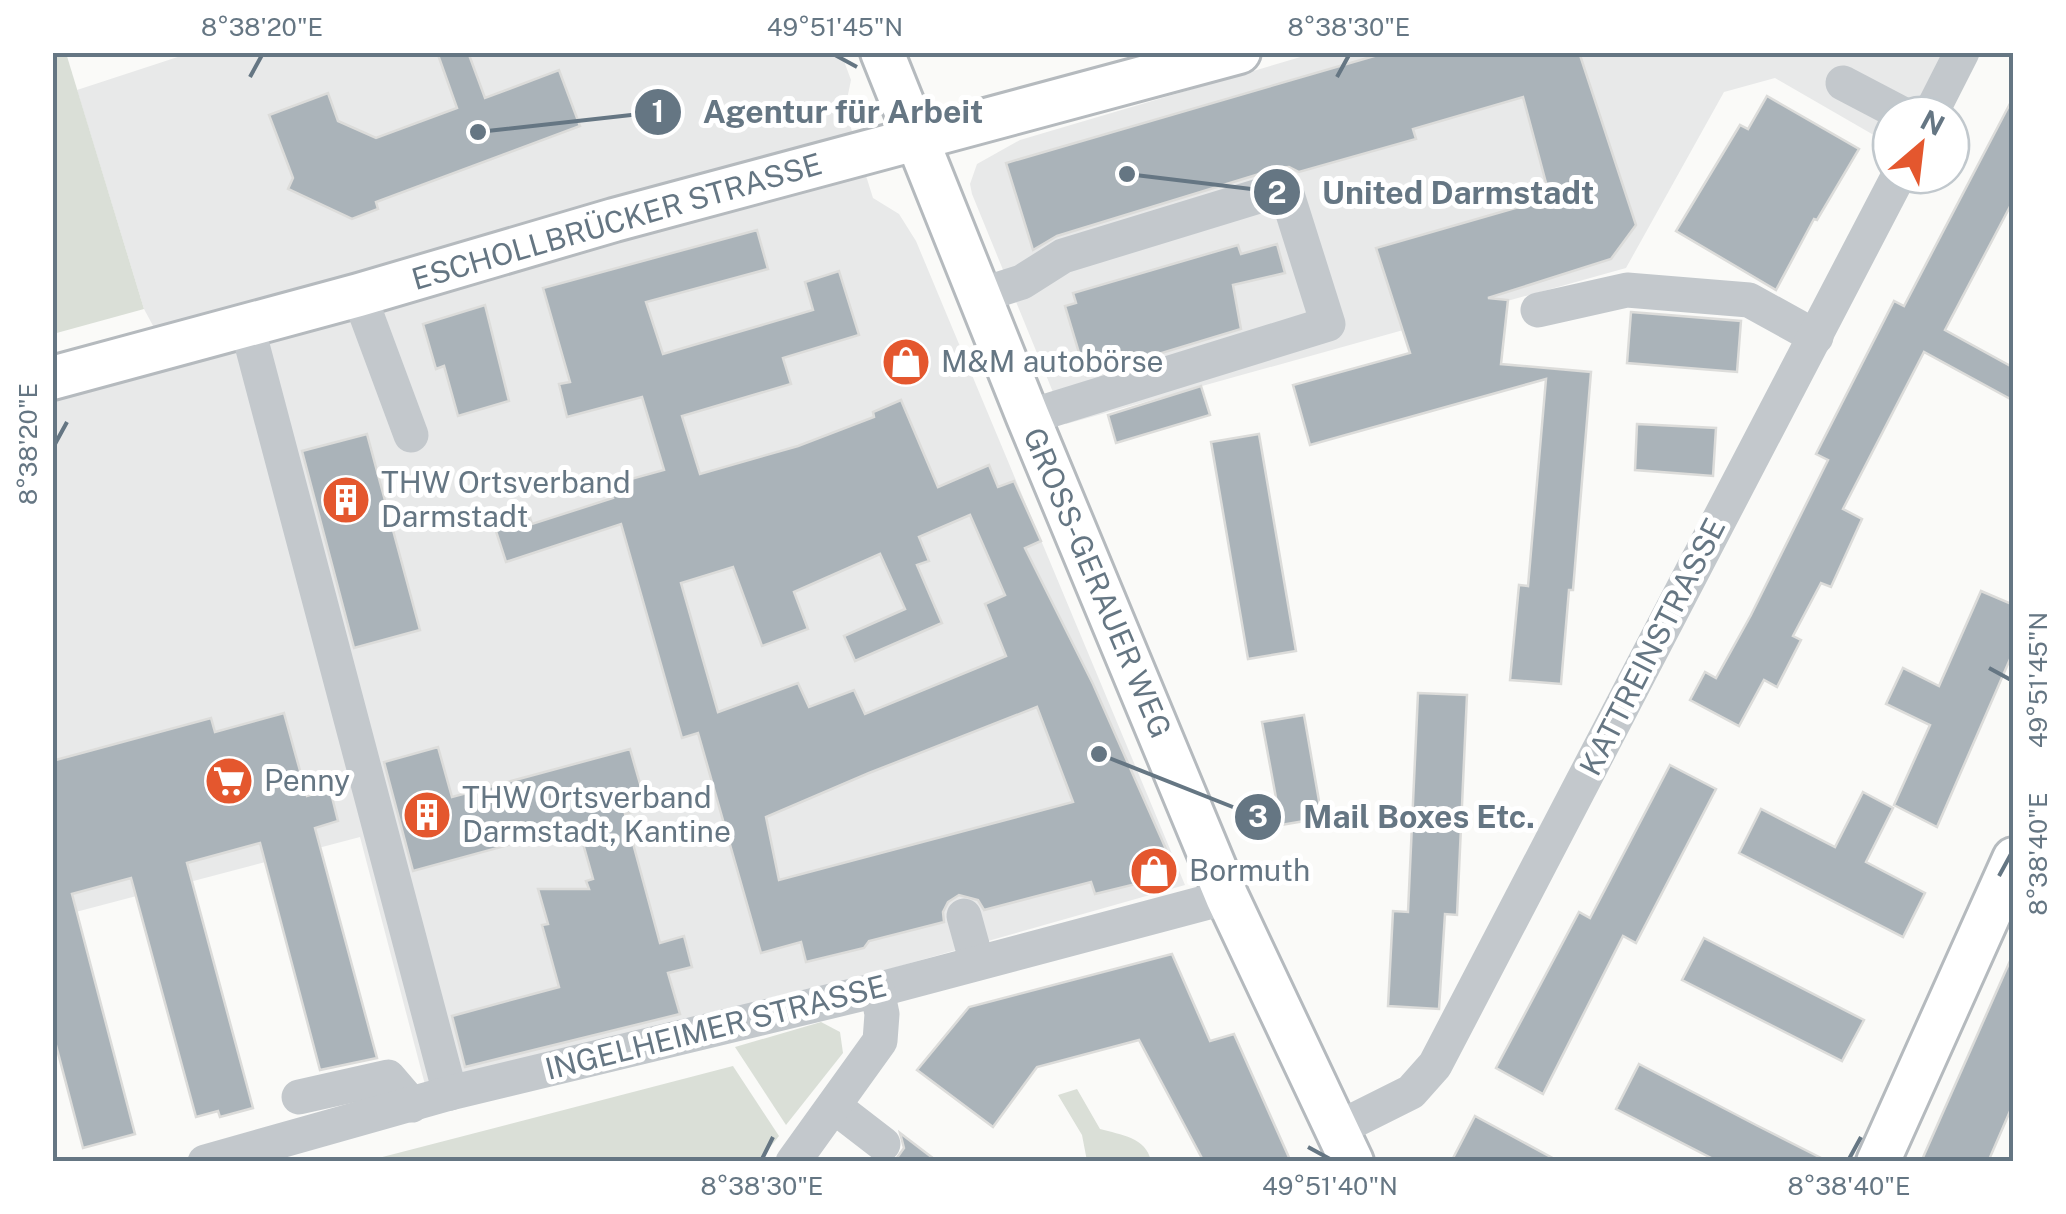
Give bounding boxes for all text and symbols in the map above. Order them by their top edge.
text: 8°38'20"E [201,12,323,42]
text: 49°51'45"N [767,12,903,42]
text: 8°38'30"E [1288,12,1410,42]
callout: Agentur für Arbeit [633,81,1003,143]
text: 1 [652,93,664,129]
text: Agentur für Arbeit [703,93,983,130]
north arrow [1871,95,1971,195]
text: N [1916,103,1950,142]
street label: ESCHOLLBRÜCKER STRASSE [408,145,826,297]
callout: United Darmstadt [1252,161,1614,223]
text: 2 [1267,174,1287,210]
text: United Darmstadt [1322,174,1594,211]
shop icon: M&M autobörse [880,336,932,388]
place label: M&M autobörse [941,343,1164,379]
text: 8°38'20"E [13,383,43,505]
street label: GROSS-GERAUER WEG [1016,422,1180,743]
place label: THW Ortsverband Darmstadt [381,464,631,534]
building icon: THW Ortsverband Darmstadt [320,474,372,526]
street label: KATTREINSTRASSE [1572,512,1733,781]
text: 49°51'45"N [2023,612,2053,748]
supermarket icon: Penny [203,755,255,807]
place label: Penny [264,762,350,798]
place label: THW Ortsverband Darmstadt, Kantine [462,779,731,849]
callout: Mail Boxes Etc. [1233,786,1555,848]
building icon: THW Ortsverband Darmstadt, Kantine [401,789,453,841]
text: 8°38'40"E [2023,793,2053,915]
text: 3 [1248,798,1268,834]
text: Mail Boxes Etc. [1303,798,1535,835]
shop icon: Bormuth [1128,845,1180,897]
place label: Bormuth [1189,852,1310,888]
street label: INGELHEIMER STRASSE [542,967,890,1087]
text: 8°38'30"E [701,1171,823,1201]
text: 49°51'40"N [1262,1171,1398,1201]
text: 8°38'40"E [1788,1171,1910,1201]

